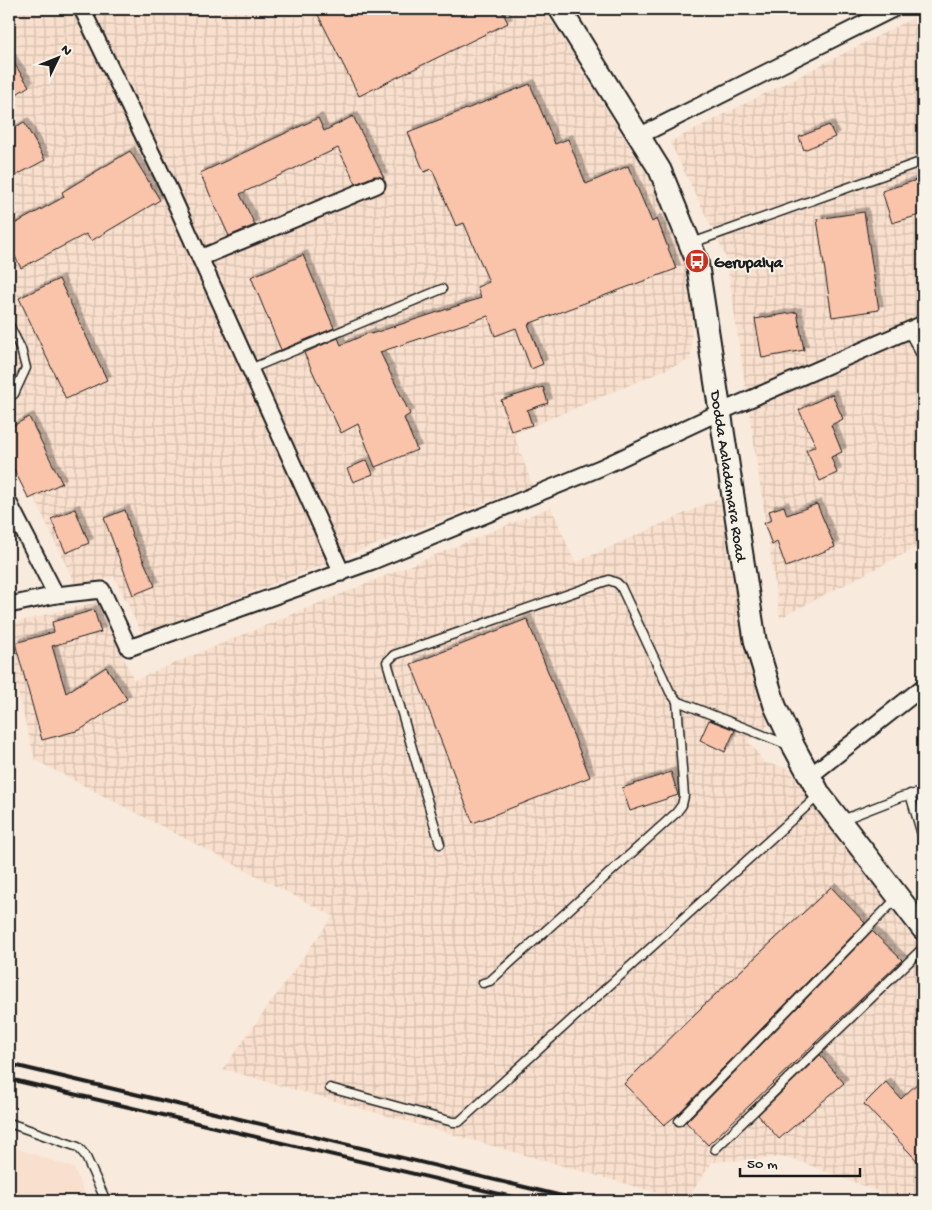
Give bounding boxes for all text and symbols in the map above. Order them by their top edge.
north arrow [32,32,82,82]
text: N [56,42,75,60]
bus stop icon: Gerupalya [684,248,710,274]
place label: Gerupalya [714,255,784,274]
street label: Dodda Aaladamara Road [704,388,749,565]
scale bar [740,1145,860,1177]
text: 50 m [747,1156,778,1174]

